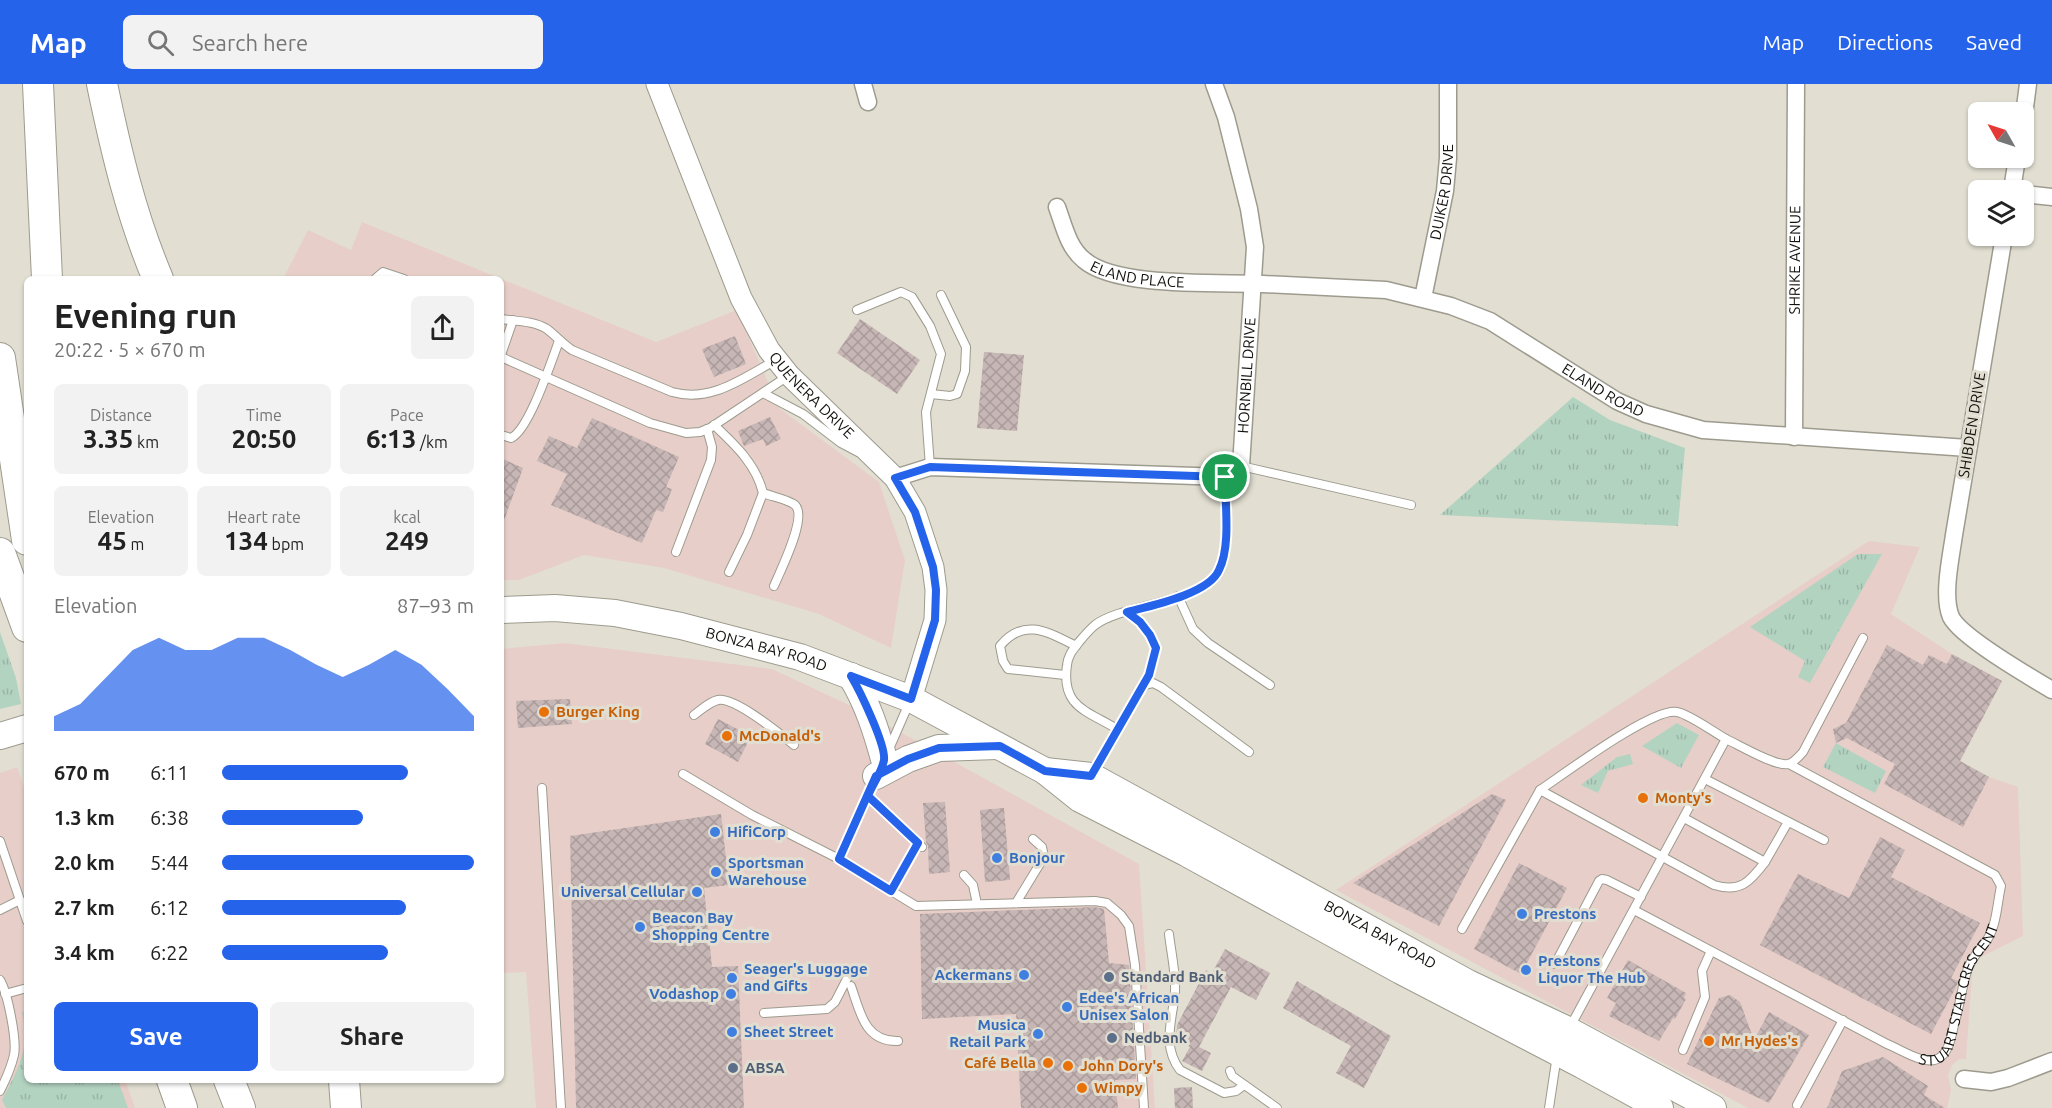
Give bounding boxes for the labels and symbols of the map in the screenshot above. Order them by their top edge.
north arrow [1968,102,2034,168]
street label: DUIKER DRIVE [1426,144,1456,241]
street label: SHRIKE AVENUE [1786,206,1803,314]
street label: ELAND PLACE [1088,257,1185,291]
street label: HORNBILL DRIVE [1234,317,1258,434]
street label: QUENERA DRIVE [766,348,858,441]
street label: ELAND ROAD [1559,360,1647,420]
street label: SHIBDEN DRIVE [1955,371,1988,479]
pin [1199,451,1250,502]
street label: BONZA BAY ROAD [704,624,830,674]
place label: Burger King [556,703,640,720]
marker: Burger King [537,705,551,719]
place label: McDonald's [739,727,821,744]
marker: McDonald's [720,729,734,743]
place label: Monty's [1655,789,1711,806]
marker: Monty's [1636,791,1650,805]
place label: HifiCorp [727,823,786,840]
marker: HifiCorp [708,825,722,839]
place label: Bonjour [1009,849,1066,866]
marker: Bonjour [990,851,1004,865]
place label: Sportsman Warehouse [728,854,807,888]
marker: Sportsman Warehouse [709,865,723,879]
place label: Universal Cellular [561,883,686,900]
marker: Universal Cellular [690,885,704,899]
street label: BONZA BAY ROAD [1321,897,1439,972]
place label: Prestons [1534,905,1596,922]
marker: Prestons [1515,907,1529,921]
place label: Beacon Bay Shopping Centre [652,909,770,943]
marker: Beacon Bay Shopping Centre [633,920,647,934]
street label: STUART STAR CRESCENT [1917,921,2001,1069]
place label: Prestons Liquor The Hub [1538,952,1646,986]
place label: Seager's Luggage and Gifts [744,960,868,994]
marker: Prestons Liquor The Hub [1519,963,1533,977]
place label: Ackermans [935,966,1012,983]
marker: Ackermans [1017,968,1031,982]
place label: Standard Bank [1121,968,1224,985]
marker: Standard Bank [1102,970,1116,984]
marker: Seager's Luggage and Gifts [725,971,739,985]
place label: Vodashop [649,985,719,1002]
marker: Vodashop [724,987,738,1001]
place label: Edee's African Unisex Salon [1079,989,1179,1023]
marker: Edee's African Unisex Salon [1060,1000,1074,1014]
place label: Musica Retail Park [949,1016,1027,1050]
place label: Sheet Street [744,1023,834,1040]
marker: Sheet Street [725,1025,739,1039]
marker: Musica Retail Park [1031,1027,1045,1041]
place label: Nedbank [1124,1029,1188,1046]
marker: Nedbank [1105,1031,1119,1045]
place label: Mr Hydes's [1721,1032,1798,1049]
marker: Mr Hydes's [1702,1034,1716,1048]
place label: Café Bella [964,1054,1036,1071]
marker: Café Bella [1041,1056,1055,1070]
place label: John Dory's [1080,1057,1163,1074]
place label: ABSA [745,1059,785,1076]
marker: John Dory's [1061,1059,1075,1073]
marker: ABSA [726,1061,740,1075]
place label: Wimpy [1094,1079,1143,1096]
marker: Wimpy [1075,1081,1089,1095]

